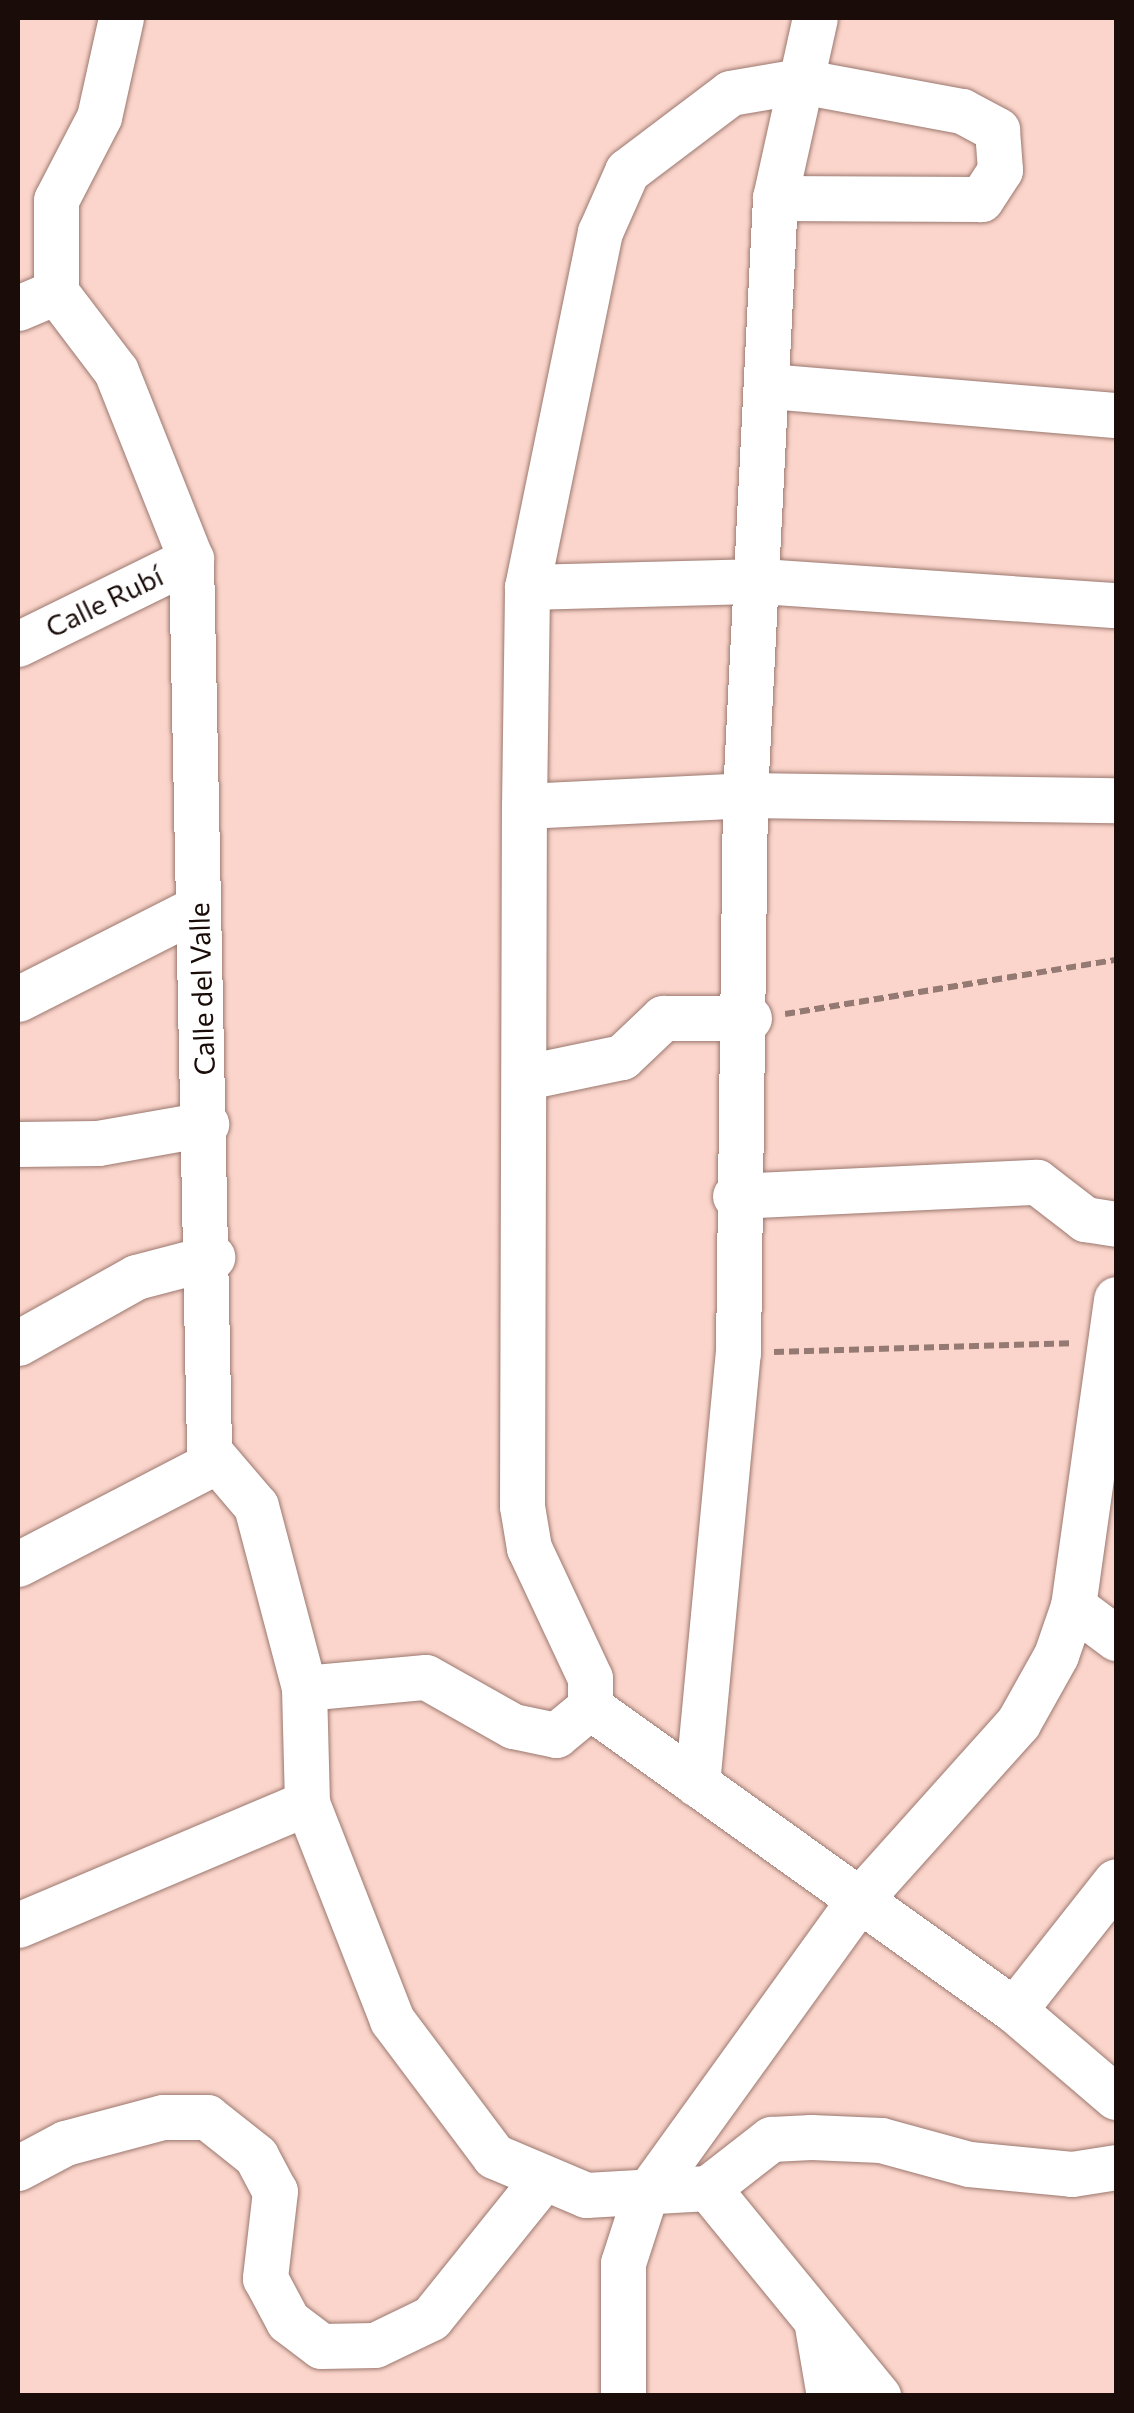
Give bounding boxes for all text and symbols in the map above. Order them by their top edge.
street label: Calle Rubí [40,558,168,644]
street label: Calle del Valle [181,902,221,1076]

